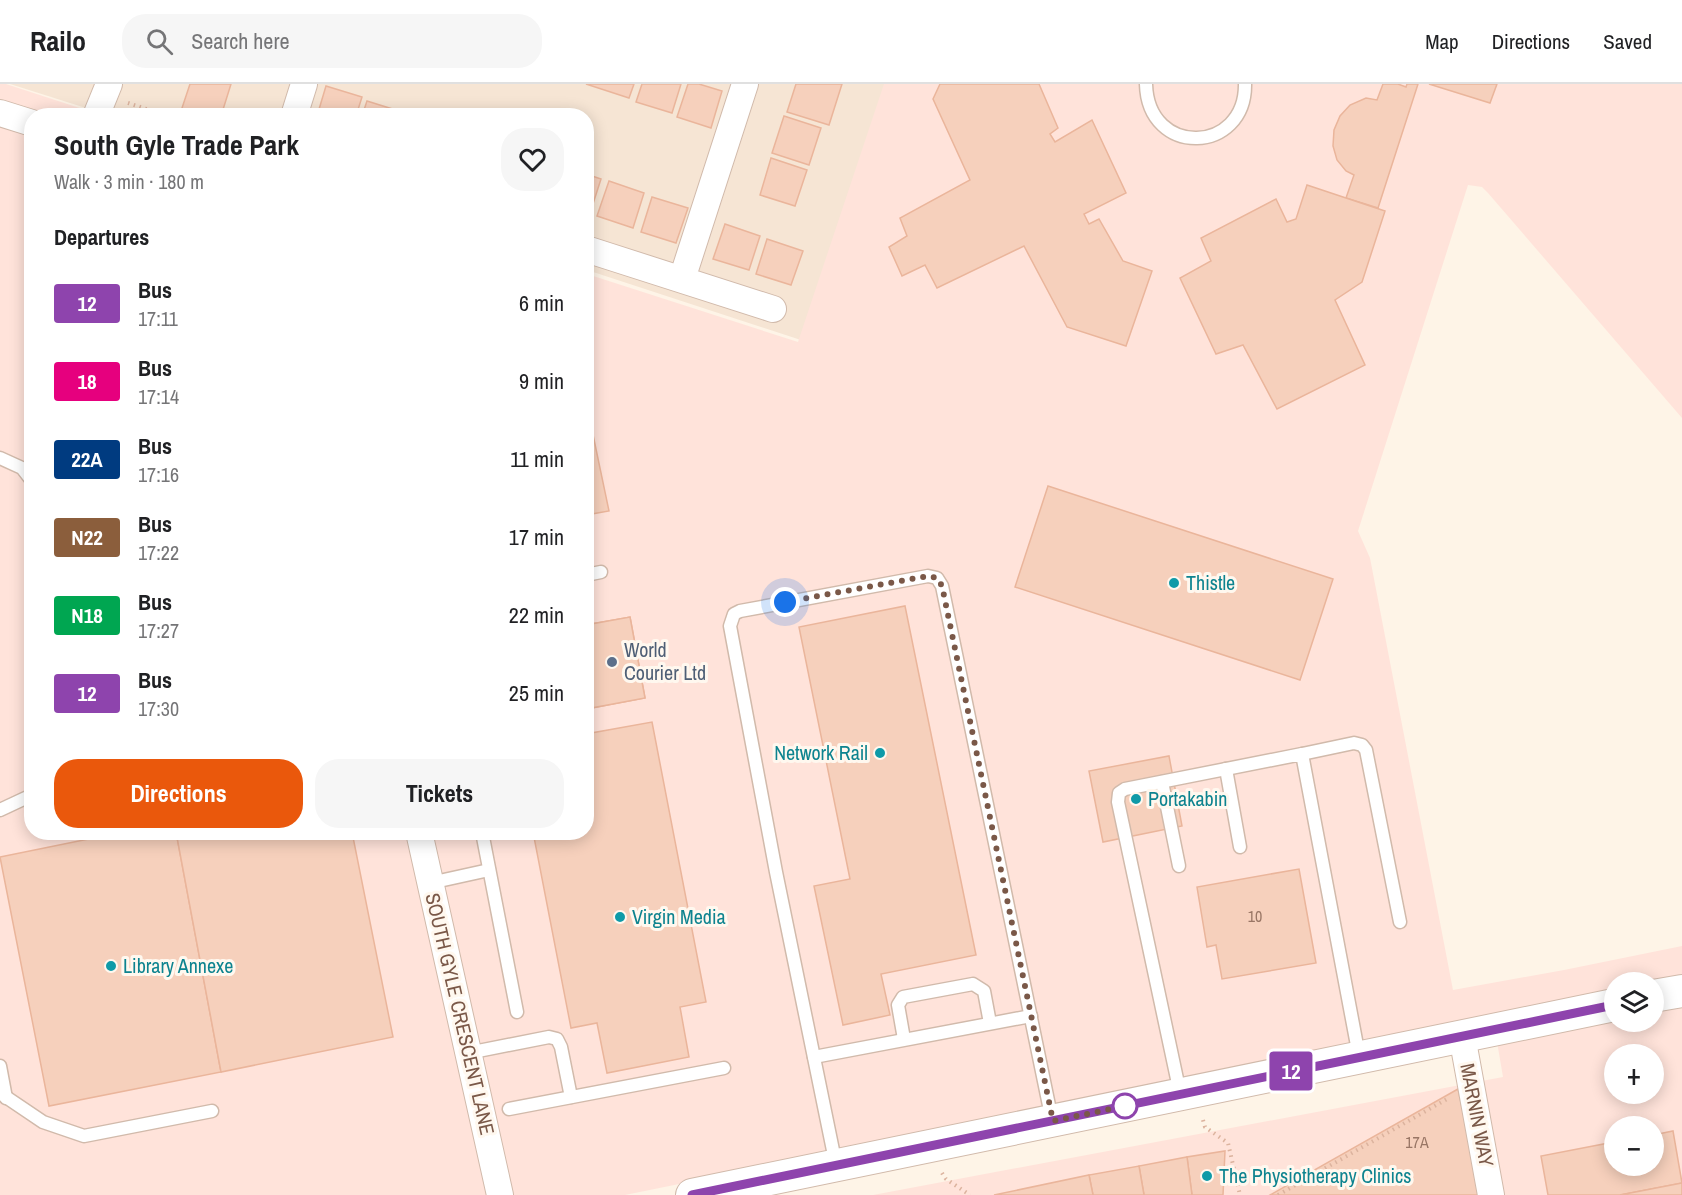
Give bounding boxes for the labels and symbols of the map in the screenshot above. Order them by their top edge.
place label: Thistle [1186,569,1235,596]
marker: Thistle [1167,576,1181,590]
your location [770,587,800,617]
place label: World Courier Ltd [624,636,706,686]
marker: World Courier Ltd [605,655,619,669]
place label: Network Rail [774,739,868,766]
marker: Network Rail [873,746,887,760]
place label: Portakabin [1148,785,1227,812]
marker: Portakabin [1129,792,1143,806]
street label: SOUTH GYLE CRESCENT LANE [419,890,501,1138]
place label: Virgin Media [632,903,726,930]
house number: 10 [1248,905,1262,927]
marker: Virgin Media [613,910,627,924]
place label: Library Annexe [123,952,233,979]
marker: Library Annexe [104,959,118,973]
line badge: 12 [1264,1052,1318,1090]
street label: MARNIN WAY [1454,1061,1501,1169]
unlabelled marker [1112,1093,1138,1119]
house number: 17A [1405,1131,1429,1153]
place label: The Physiotherapy Clinics [1219,1162,1411,1189]
marker: The Physiotherapy Clinics [1200,1169,1214,1183]

